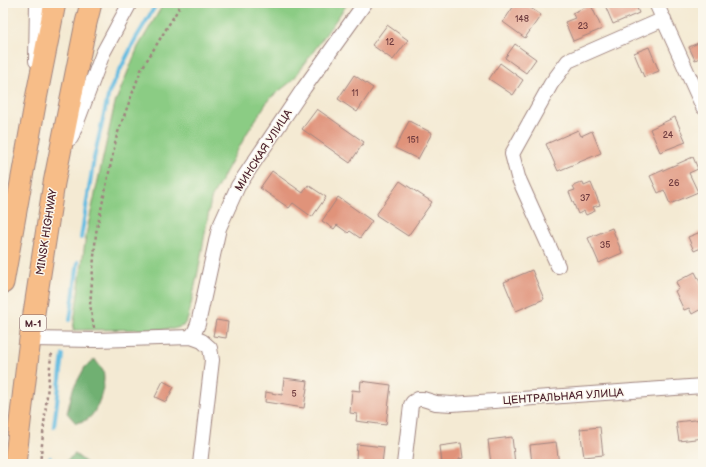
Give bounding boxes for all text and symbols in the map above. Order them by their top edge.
house number: 148 [515,14,529,25]
house number: 23 [578,21,589,32]
house number: 12 [386,37,395,48]
house number: 11 [352,88,358,99]
street label: МИНСКАЯ УЛИЦА [232,107,295,194]
house number: 24 [663,130,674,141]
house number: 151 [407,135,419,146]
house number: 26 [669,178,680,189]
street label: MINSK HIGHWAY [33,188,60,276]
house number: 37 [580,193,591,204]
house number: 35 [600,240,610,251]
road number: М-1 [20,315,46,331]
street label: ЦЕНТРАЛЬНАЯ УЛИЦА [502,386,624,407]
house number: 5 [291,389,297,400]

